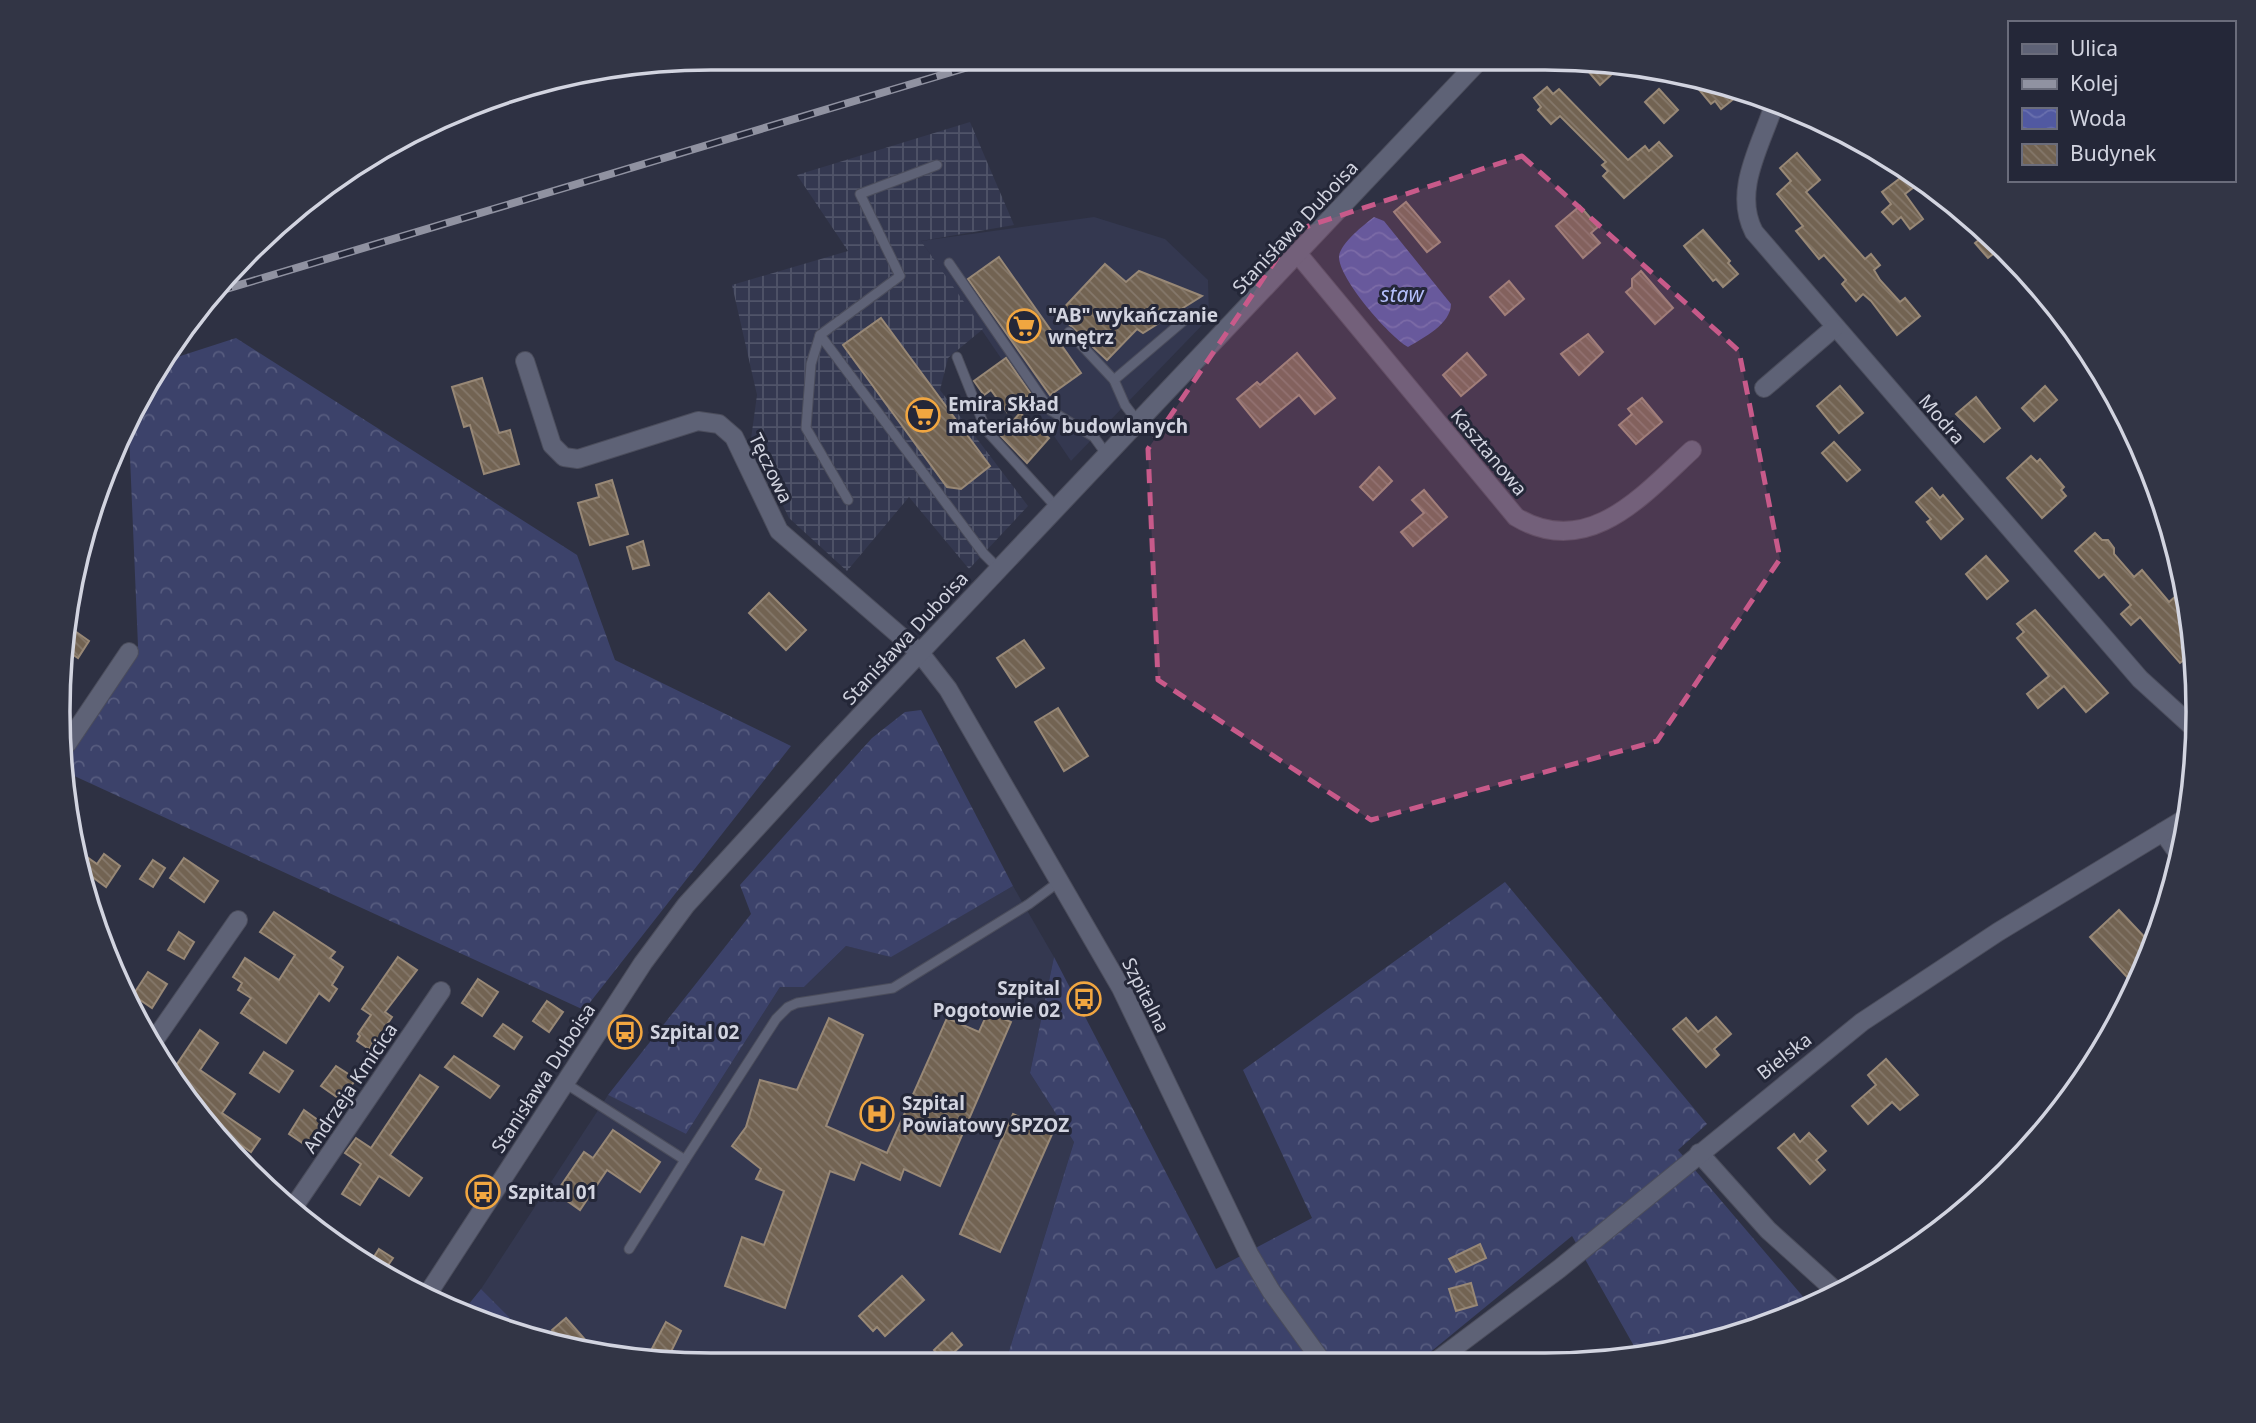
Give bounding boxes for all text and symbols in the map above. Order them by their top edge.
legend [2008,21,2235,182]
text: Ulica [2070,34,2118,62]
text: Kolej [2070,69,2118,97]
text: Woda [2070,104,2127,132]
text: Budynek [2070,139,2157,167]
street label: Stanisława Duboisa [1226,155,1364,299]
water label: staw [1380,280,1424,308]
place label: "AB" wykańczanie wnętrz [1048,302,1218,350]
supermarket icon: "AB" wykańczanie wnętrz [1005,307,1043,345]
street label: Modra [1913,388,1971,450]
place label: Emira Skład materiałów budowlanych [948,391,1188,439]
supermarket icon: Emira Skład materiałów budowlanych [904,396,942,434]
street label: Kasztanowa [1445,403,1533,501]
street label: Tęczowa [743,429,799,507]
street label: Stanisława Duboisa [836,566,974,710]
street label: Szpitalna [1116,953,1176,1037]
place label: Szpital Pogotowie 02 [933,975,1060,1023]
bus stop icon: Szpital Pogotowie 02 [1065,980,1103,1018]
street label: Stanisława Duboisa [485,998,601,1158]
bus stop icon: Szpital 02 [606,1013,644,1051]
street label: Andrzeja Kmicica [297,1018,403,1158]
place label: Szpital 02 [650,1019,740,1045]
street label: Bielska [1751,1026,1817,1086]
place label: Szpital Powiatowy SPZOZ [902,1090,1069,1138]
hospital icon: Szpital Powiatowy SPZOZ [858,1095,896,1133]
bus stop icon: Szpital 01 [464,1173,502,1211]
place label: Szpital 01 [508,1179,598,1205]

